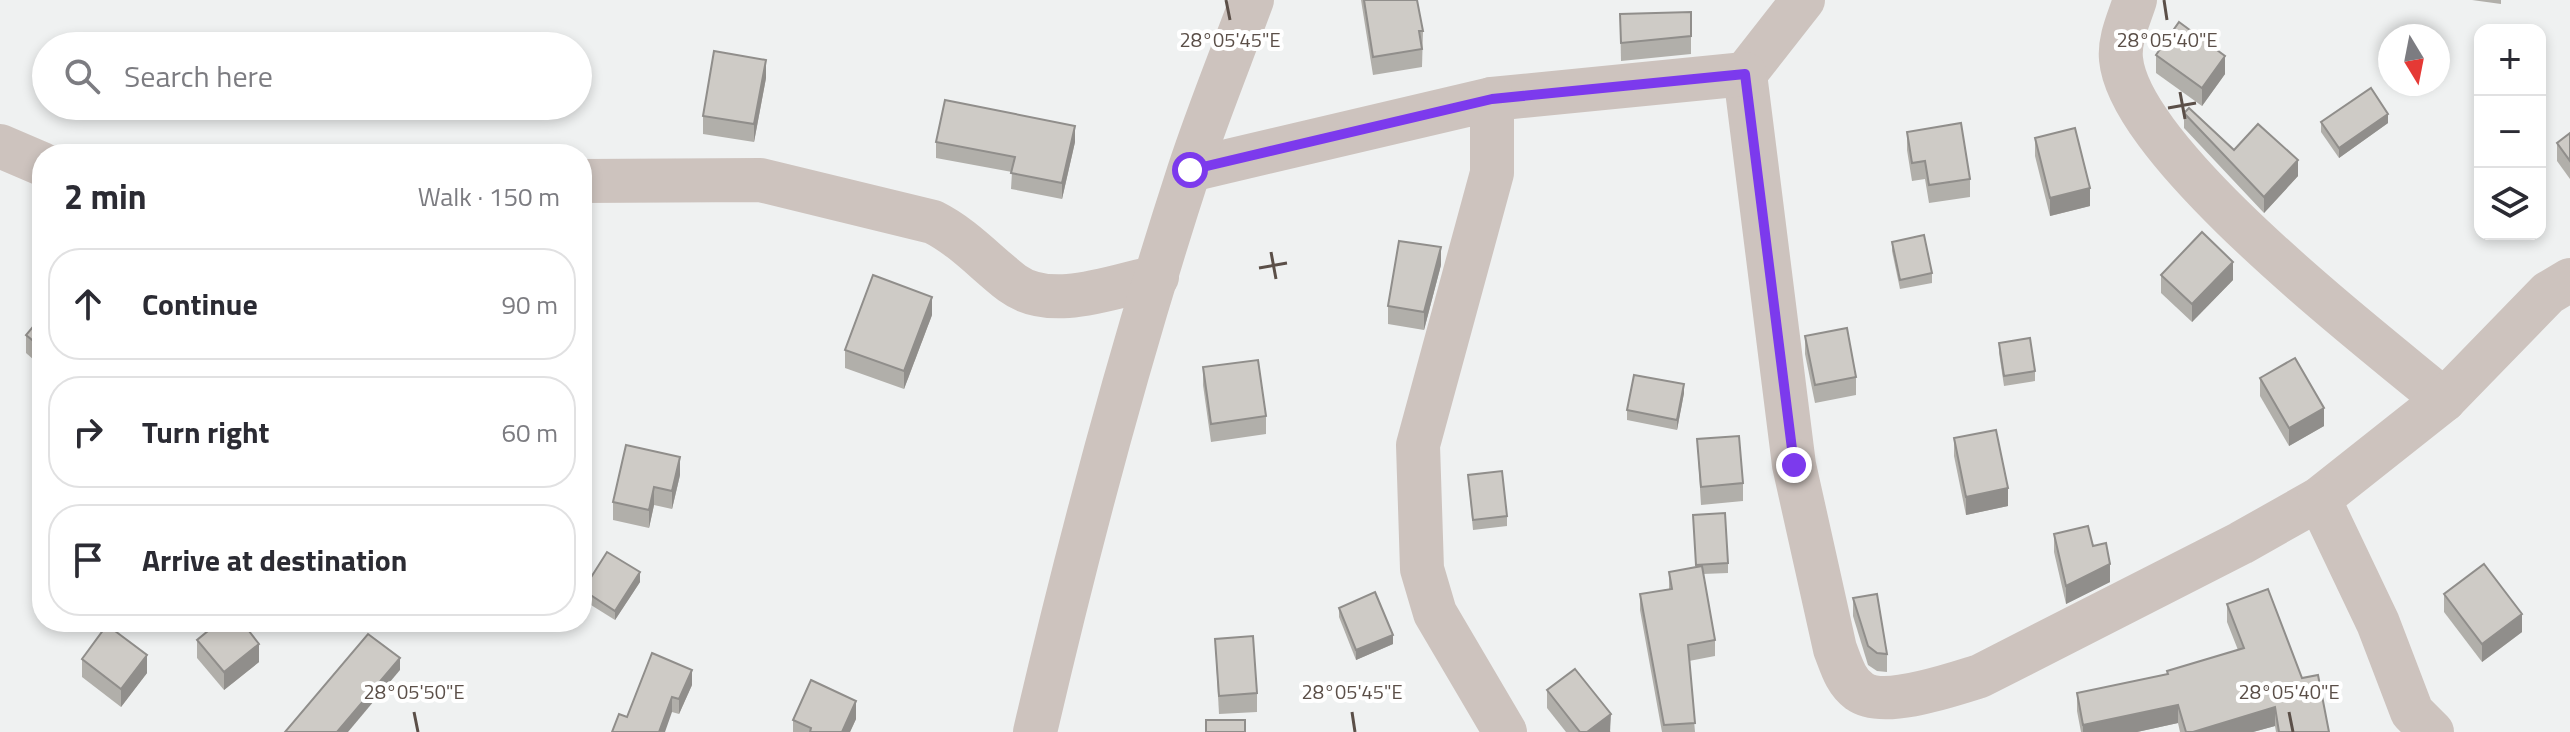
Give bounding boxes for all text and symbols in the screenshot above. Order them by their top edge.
text: 28°05'45"E [1179,24,1281,55]
text: 28°05'40"E [2116,24,2218,55]
north arrow [2378,24,2450,96]
map controls [2474,24,2546,240]
button: + [2474,24,2546,96]
search box [32,32,592,120]
text: Search here [124,53,273,99]
icon: search [60,54,104,98]
button: − [2474,96,2546,168]
route start [1172,152,1208,188]
button: layers [2474,168,2546,240]
text: 2 min [64,170,147,222]
text: Walk · 150 m [418,177,560,216]
text: Continue [142,281,258,327]
icon: ahead [66,282,110,326]
text: 90 m [501,285,558,324]
text: Turn right [142,409,270,455]
icon: right [66,410,110,454]
text: 60 m [501,413,558,452]
route end [1776,447,1812,483]
text: Arrive at destination [142,537,407,583]
icon: arrive [66,538,110,582]
text: 28°05'50"E [363,676,465,707]
text: 28°05'45"E [1301,676,1403,707]
text: 28°05'40"E [2238,676,2340,707]

